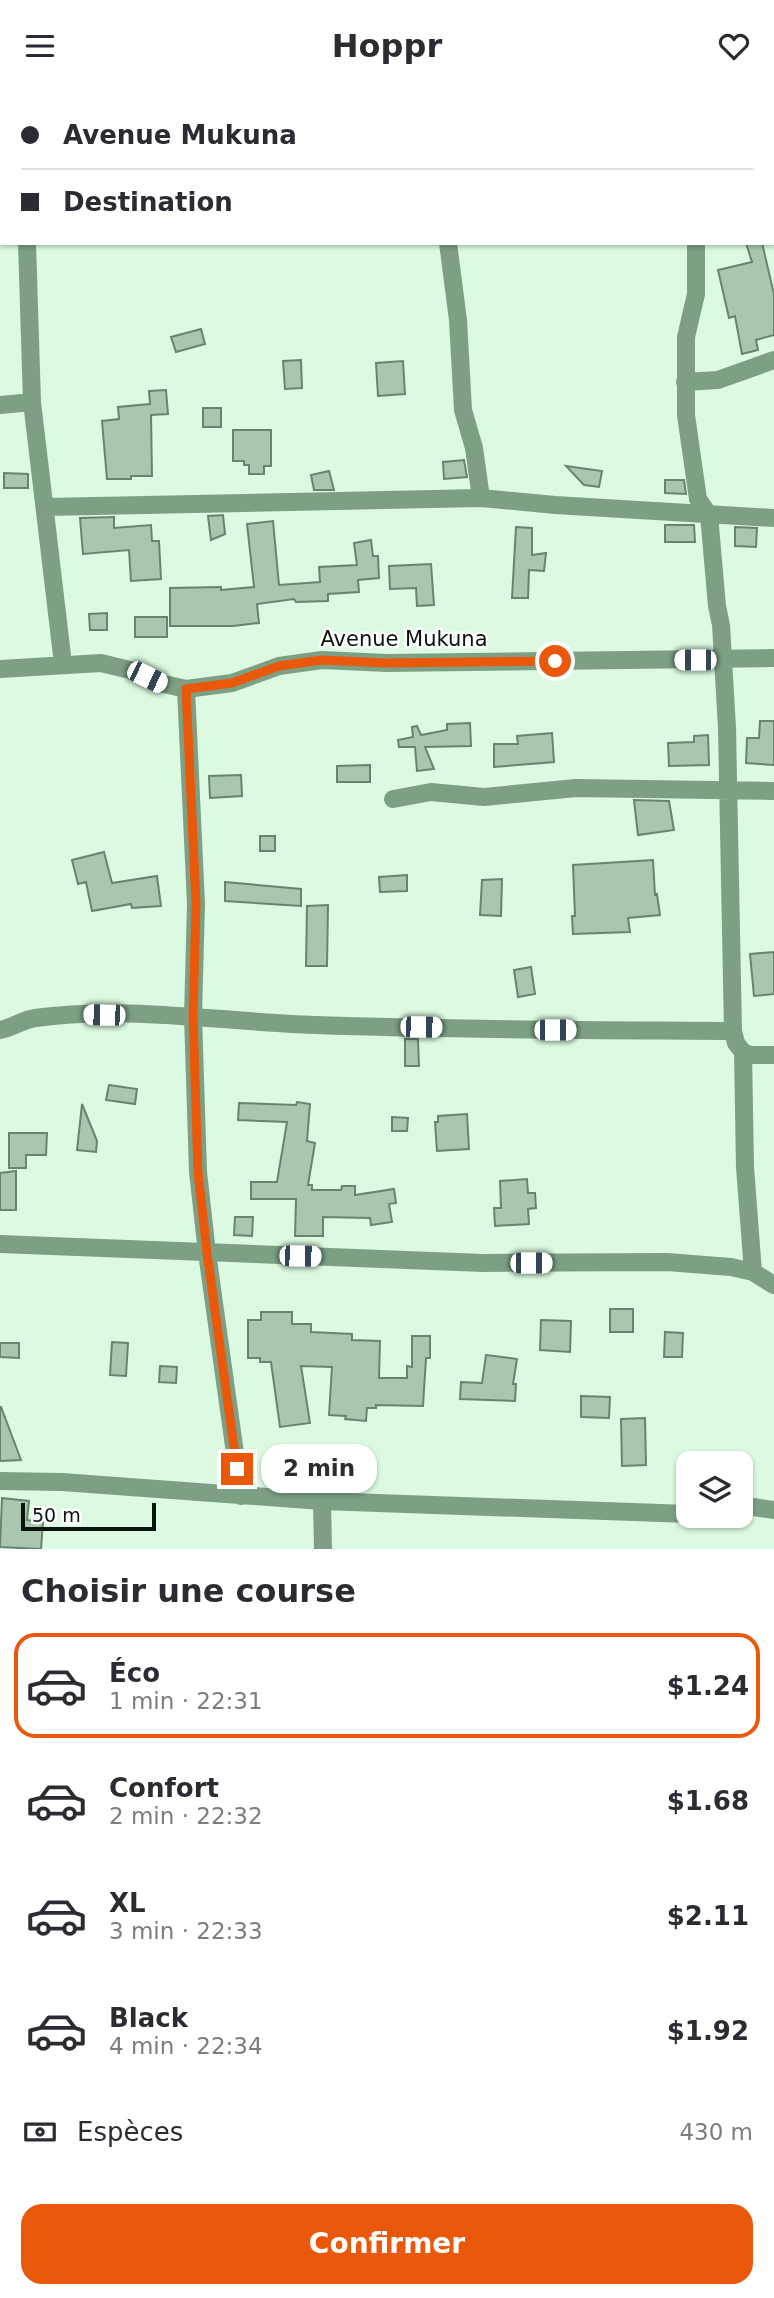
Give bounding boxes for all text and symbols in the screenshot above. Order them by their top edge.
icon: menu [21,27,59,65]
text: Hoppr [332,27,442,65]
icon: heart [715,27,753,65]
text: Avenue Mukuna [63,120,297,150]
text: Destination [63,187,233,217]
street label: Avenue Mukuna [320,627,488,651]
route start [539,645,571,677]
car [675,650,717,671]
car [124,658,171,696]
car [83,1004,126,1026]
car [400,1016,443,1038]
car [535,1020,577,1041]
car [279,1245,322,1267]
car [511,1253,553,1274]
callout: 2 min [262,1445,377,1493]
map controls [676,1451,753,1528]
button: layers [676,1451,753,1528]
route end [221,1453,253,1485]
text: 2 min [283,1455,355,1481]
scale bar [21,1500,156,1532]
text: 50 m [32,1504,81,1526]
text: Choisir une course [21,1572,356,1610]
icon: car [25,1654,88,1717]
text: Éco [109,1658,160,1688]
text: $1.24 [667,1671,749,1701]
text: 1 min · 22:31 [109,1688,263,1714]
icon: car [25,1769,88,1832]
text: Confort [109,1773,219,1803]
text: $1.68 [667,1786,749,1816]
text: 2 min · 22:32 [109,1803,263,1829]
icon: car [25,1884,88,1947]
text: XL [109,1888,146,1918]
text: $2.11 [667,1901,749,1931]
text: 3 min · 22:33 [109,1918,263,1944]
icon: car [25,1999,88,2062]
text: Black [109,2003,188,2033]
text: $1.92 [667,2016,749,2046]
text: 4 min · 22:34 [109,2033,263,2059]
icon: cash [21,2113,59,2151]
text: Espèces [77,2117,183,2147]
text: 430 m [679,2119,753,2145]
button: Confirmer [21,2204,753,2284]

